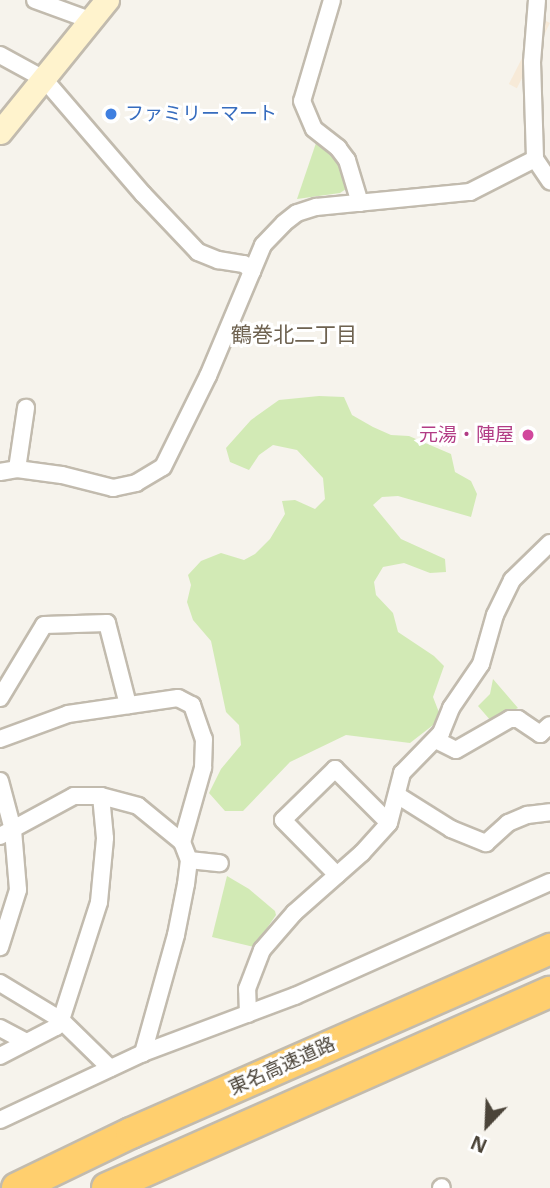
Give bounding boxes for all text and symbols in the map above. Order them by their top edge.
place label: ファミリーマート [125,103,277,125]
marker: ファミリーマート [103,106,119,122]
district label: 鶴巻北二丁目 [231,321,357,347]
place label: 元湯・陣屋 [419,424,514,446]
marker: 元湯・陣屋 [520,427,536,443]
street label: 東名高速道路 [225,1032,339,1100]
north arrow [452,1090,522,1160]
text: N [467,1129,491,1159]

